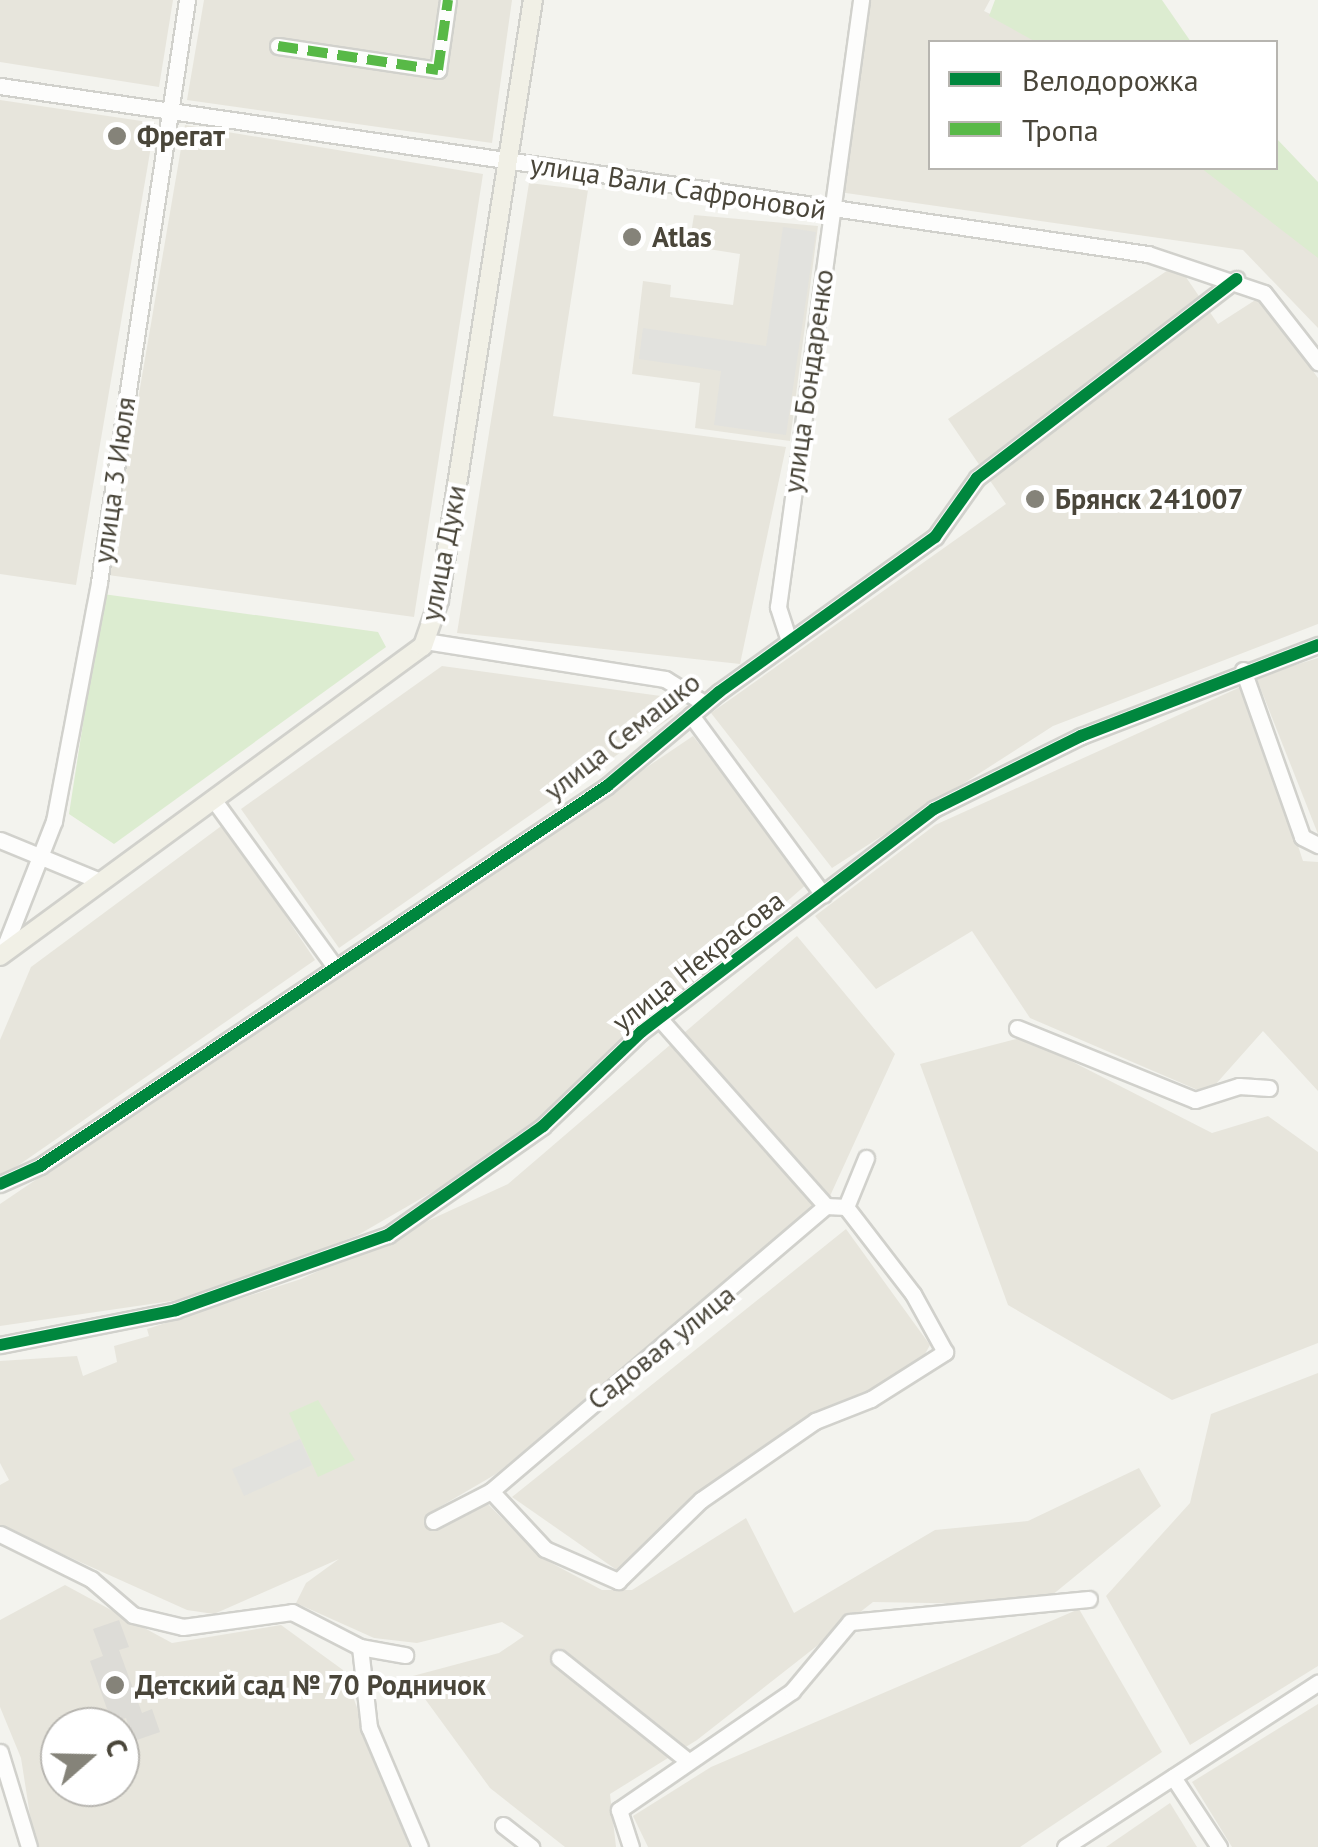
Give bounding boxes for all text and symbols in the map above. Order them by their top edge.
legend [928,40,1278,170]
text: Велодорожка [1022,60,1199,99]
text: Тропа [1022,110,1099,149]
place label: Фрегат [137,119,225,153]
marker: Фрегат [106,125,128,147]
street label: улица Вали Сафроновой [528,147,828,227]
place label: Atlas [652,220,712,254]
marker: Atlas [621,226,643,248]
street label: улица Бондаренко [776,267,840,495]
street label: улица 3 Июля [86,395,142,565]
street label: улица Дуки [413,482,473,624]
place label: Брянск 241007 [1055,482,1243,516]
marker: Брянск 241007 [1024,488,1046,510]
street label: улица Семашко [537,665,707,807]
street label: улица Некрасова [605,883,791,1039]
street label: Садовая улица [581,1277,741,1417]
place label: Детский сад № 70 Родничок [135,1668,486,1702]
marker: Детский сад № 70 Родничок [104,1674,126,1696]
north arrow [40,1707,140,1807]
text: С [97,1734,137,1761]

